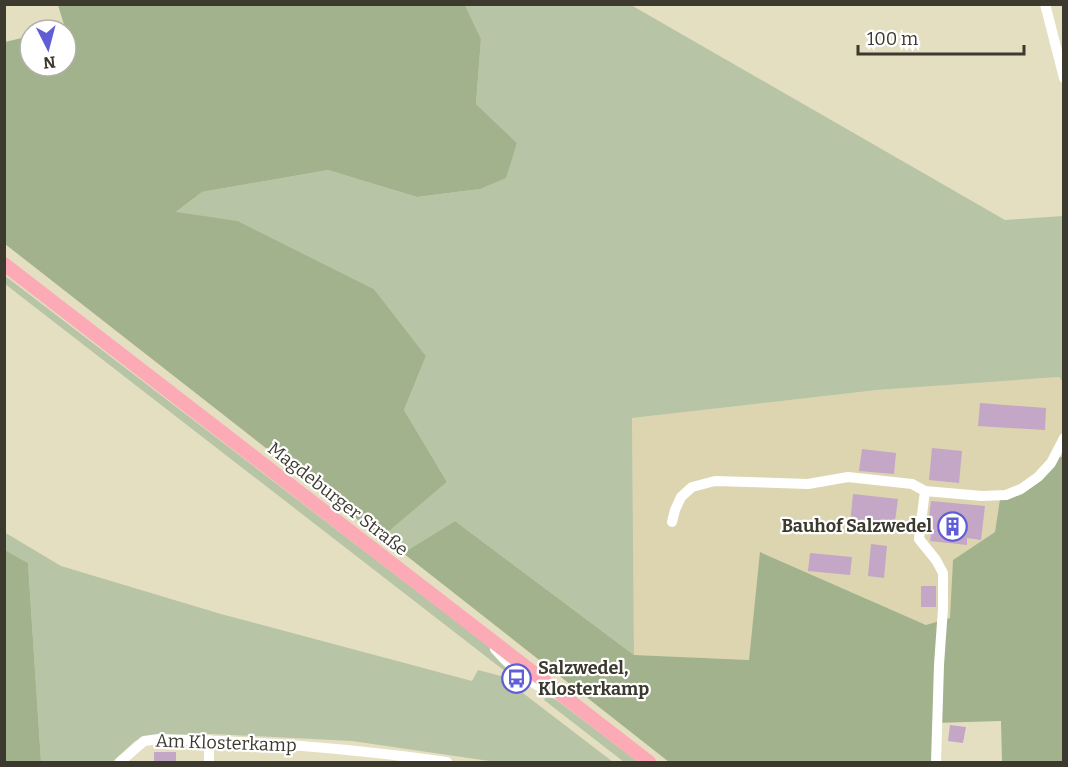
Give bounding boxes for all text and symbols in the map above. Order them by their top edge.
north arrow [18,18,78,78]
scale bar [858,18,1024,56]
text: 100 m [867,28,918,50]
text: N [42,52,57,73]
street label: Magdeburger Straße [263,437,413,561]
building icon: Bauhof Salzwedel [937,510,969,542]
place label: Bauhof Salzwedel [781,515,932,537]
place label: Salzwedel, Klosterkamp [538,657,649,700]
bus stop icon: Salzwedel, Klosterkamp [501,662,533,694]
street label: Am Klosterkamp [155,730,297,756]

